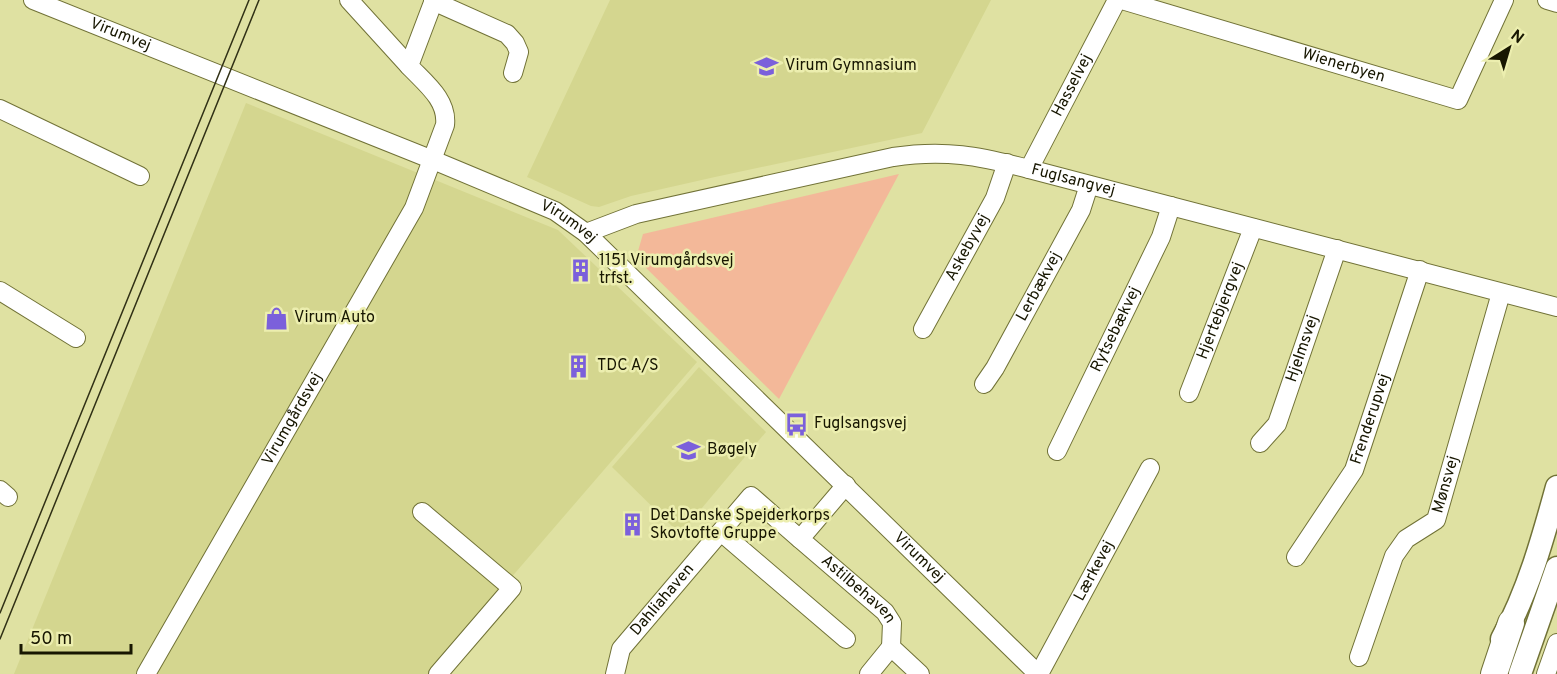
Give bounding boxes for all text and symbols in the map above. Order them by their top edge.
street label: Virumvej [87,14,154,56]
north arrow [1479,18,1539,78]
text: N [1506,26,1527,49]
street label: Wienerbyen [1300,44,1387,88]
street label: Hasselvej [1048,51,1097,120]
school or university icon: Virum Gymnasium [754,53,780,79]
place label: Virum Gymnasium [785,56,917,76]
street label: Fuglsangvej [1029,160,1117,201]
street label: Virumvej [537,196,601,248]
street label: Askebyvej [941,210,994,285]
street label: Lerbækvej [1012,249,1066,325]
place label: 1151 Virumgårdsvej trfst. [599,251,734,289]
building icon: 1151 Virumgårdsvej trfst. [568,257,594,283]
street label: Hjertebjergvej [1193,259,1249,362]
street label: Rytsebækvej [1087,283,1145,376]
shop icon: Virum Auto [263,305,289,331]
place label: Virum Auto [294,308,375,328]
street label: Hjelmsvej [1282,313,1324,385]
building icon: TDC A/S [566,353,592,379]
place label: TDC A/S [597,356,659,376]
street label: Virumgårdsvej [258,369,327,469]
street label: Frenderupvej [1346,371,1395,467]
bus stop icon: Fuglsangsvej [783,411,809,437]
place label: Fuglsangsvej [814,414,907,434]
school or university icon: Bøgely [676,437,702,463]
place label: Bøgely [707,440,757,460]
street label: Mønsvej [1428,454,1464,516]
place label: Det Danske Spejderkorps Skovtofte Gruppe [650,506,830,544]
building icon: Det Danske Spejderkorps Skovtofte Gruppe [619,512,645,538]
street label: Virumvej [889,528,949,587]
street label: Lærkevej [1070,537,1119,605]
street label: Astilbehaven [817,551,900,627]
street label: Dahliahaven [626,560,699,640]
scale bar [21,617,130,655]
text: 50 m [30,628,72,651]

